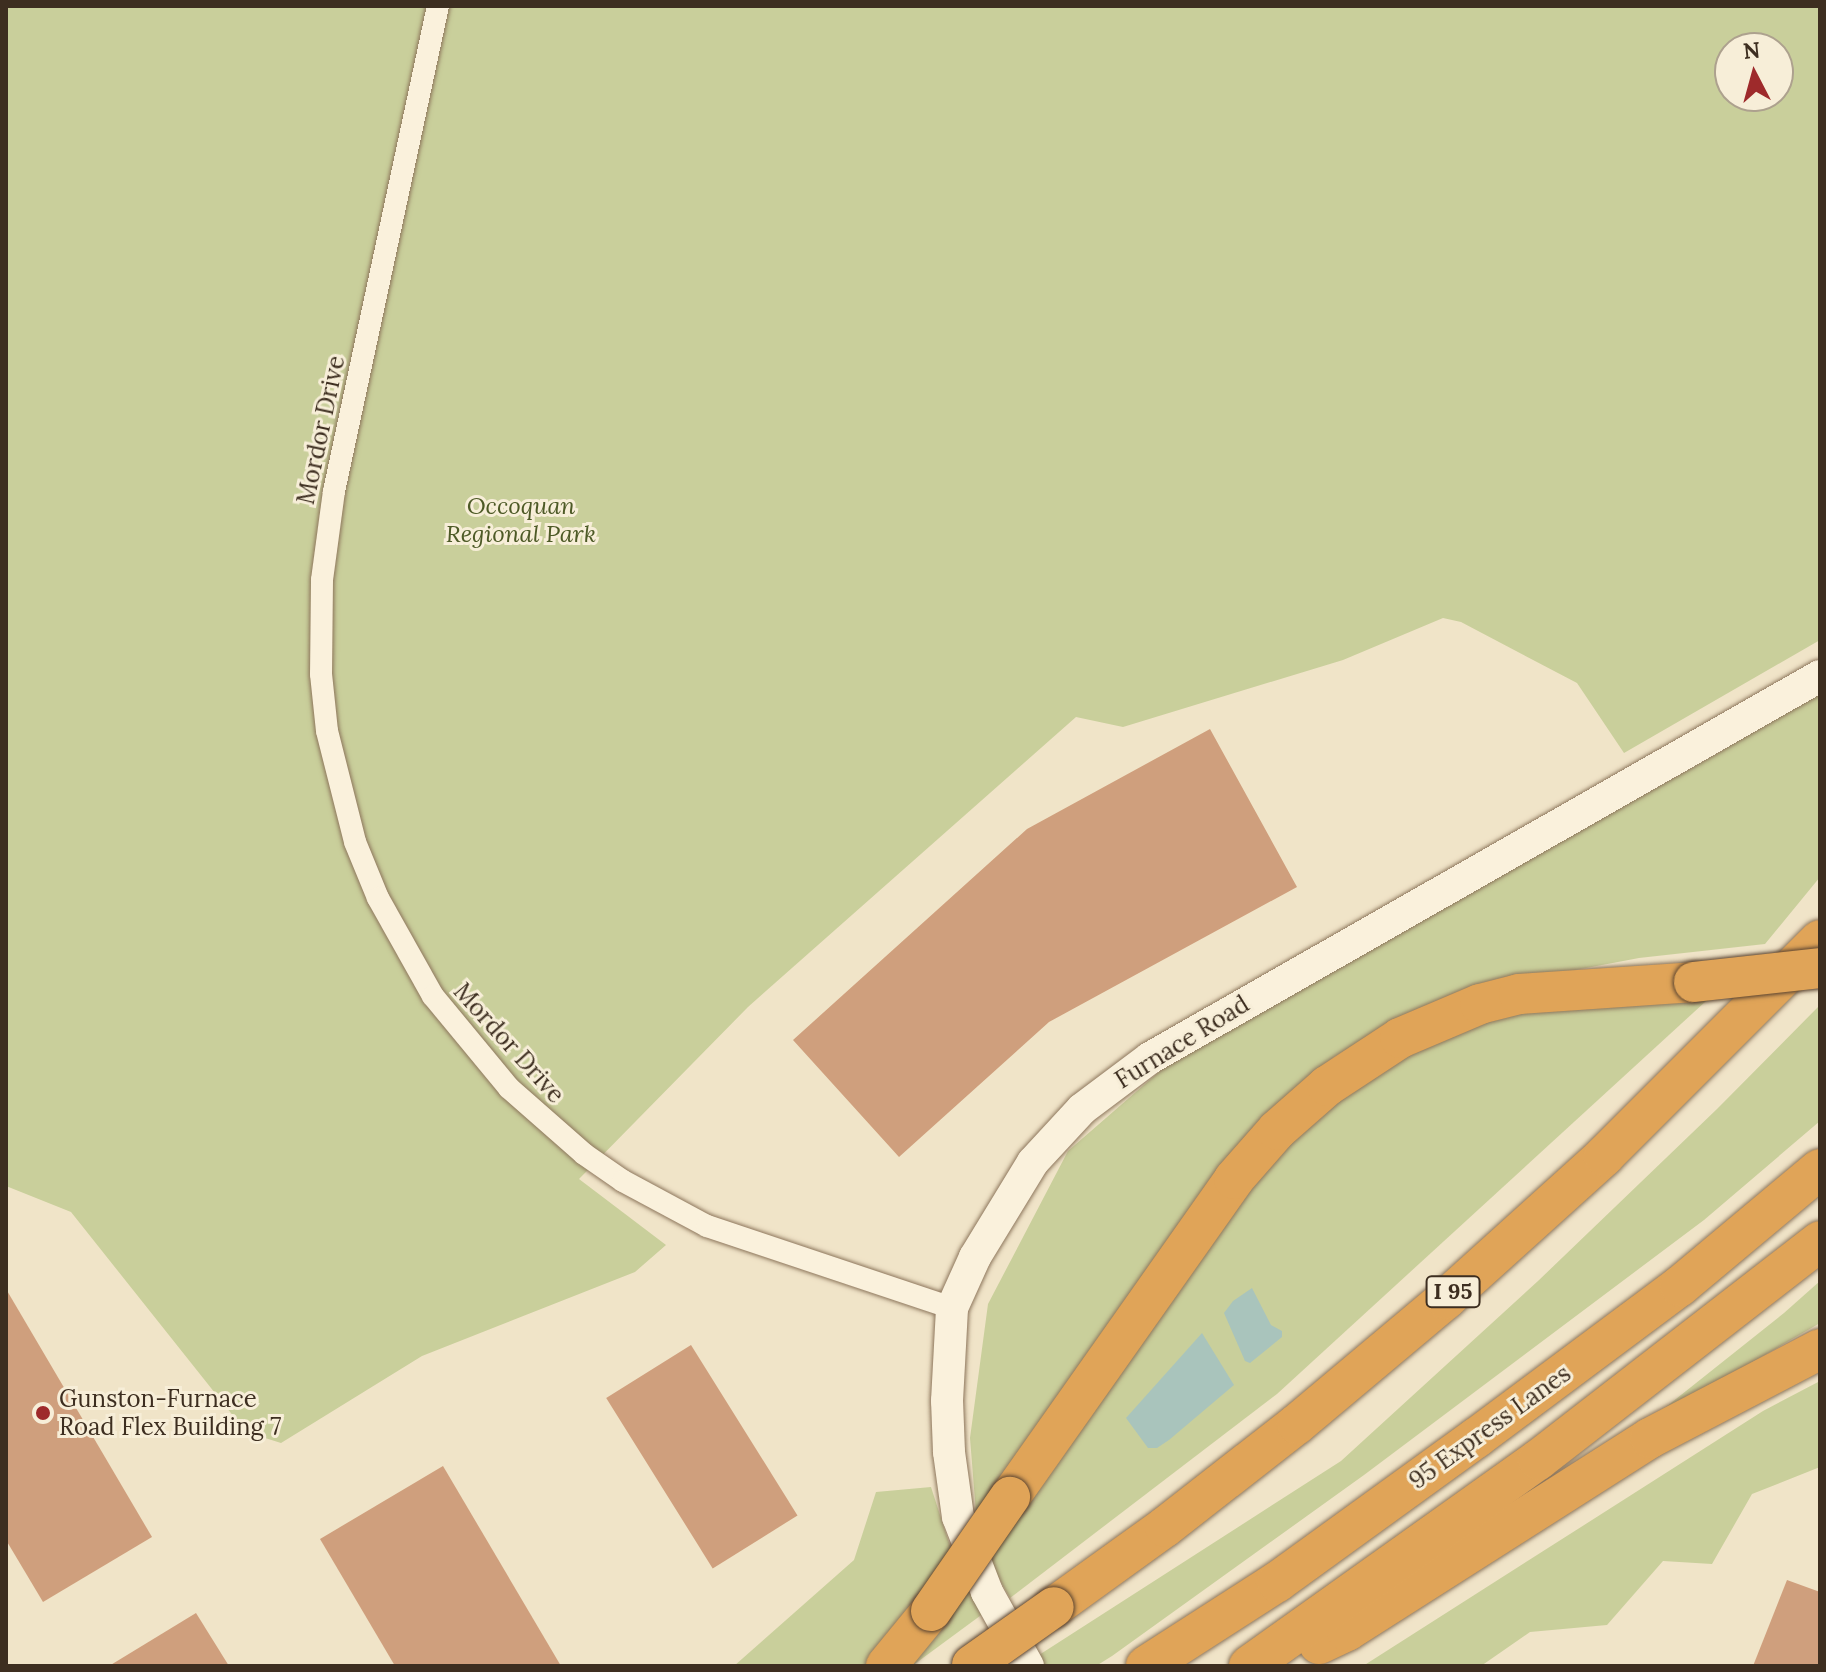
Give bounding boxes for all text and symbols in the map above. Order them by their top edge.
north arrow [1714,32,1794,112]
text: N [1742,35,1762,65]
street label: Mordor Drive [291,353,351,507]
park label: Occoquan Regional Park [446,492,596,548]
street label: Mordor Drive [448,977,570,1109]
street label: Furnace Road [1110,989,1254,1095]
road number: I 95 [1425,1274,1481,1310]
street label: 95 Express Lanes [1404,1359,1576,1495]
place label: Gunston-Furnace Road Flex Building 7 [59,1385,281,1441]
marker: Gunston-Furnace Road Flex Building 7 [34,1404,52,1422]

